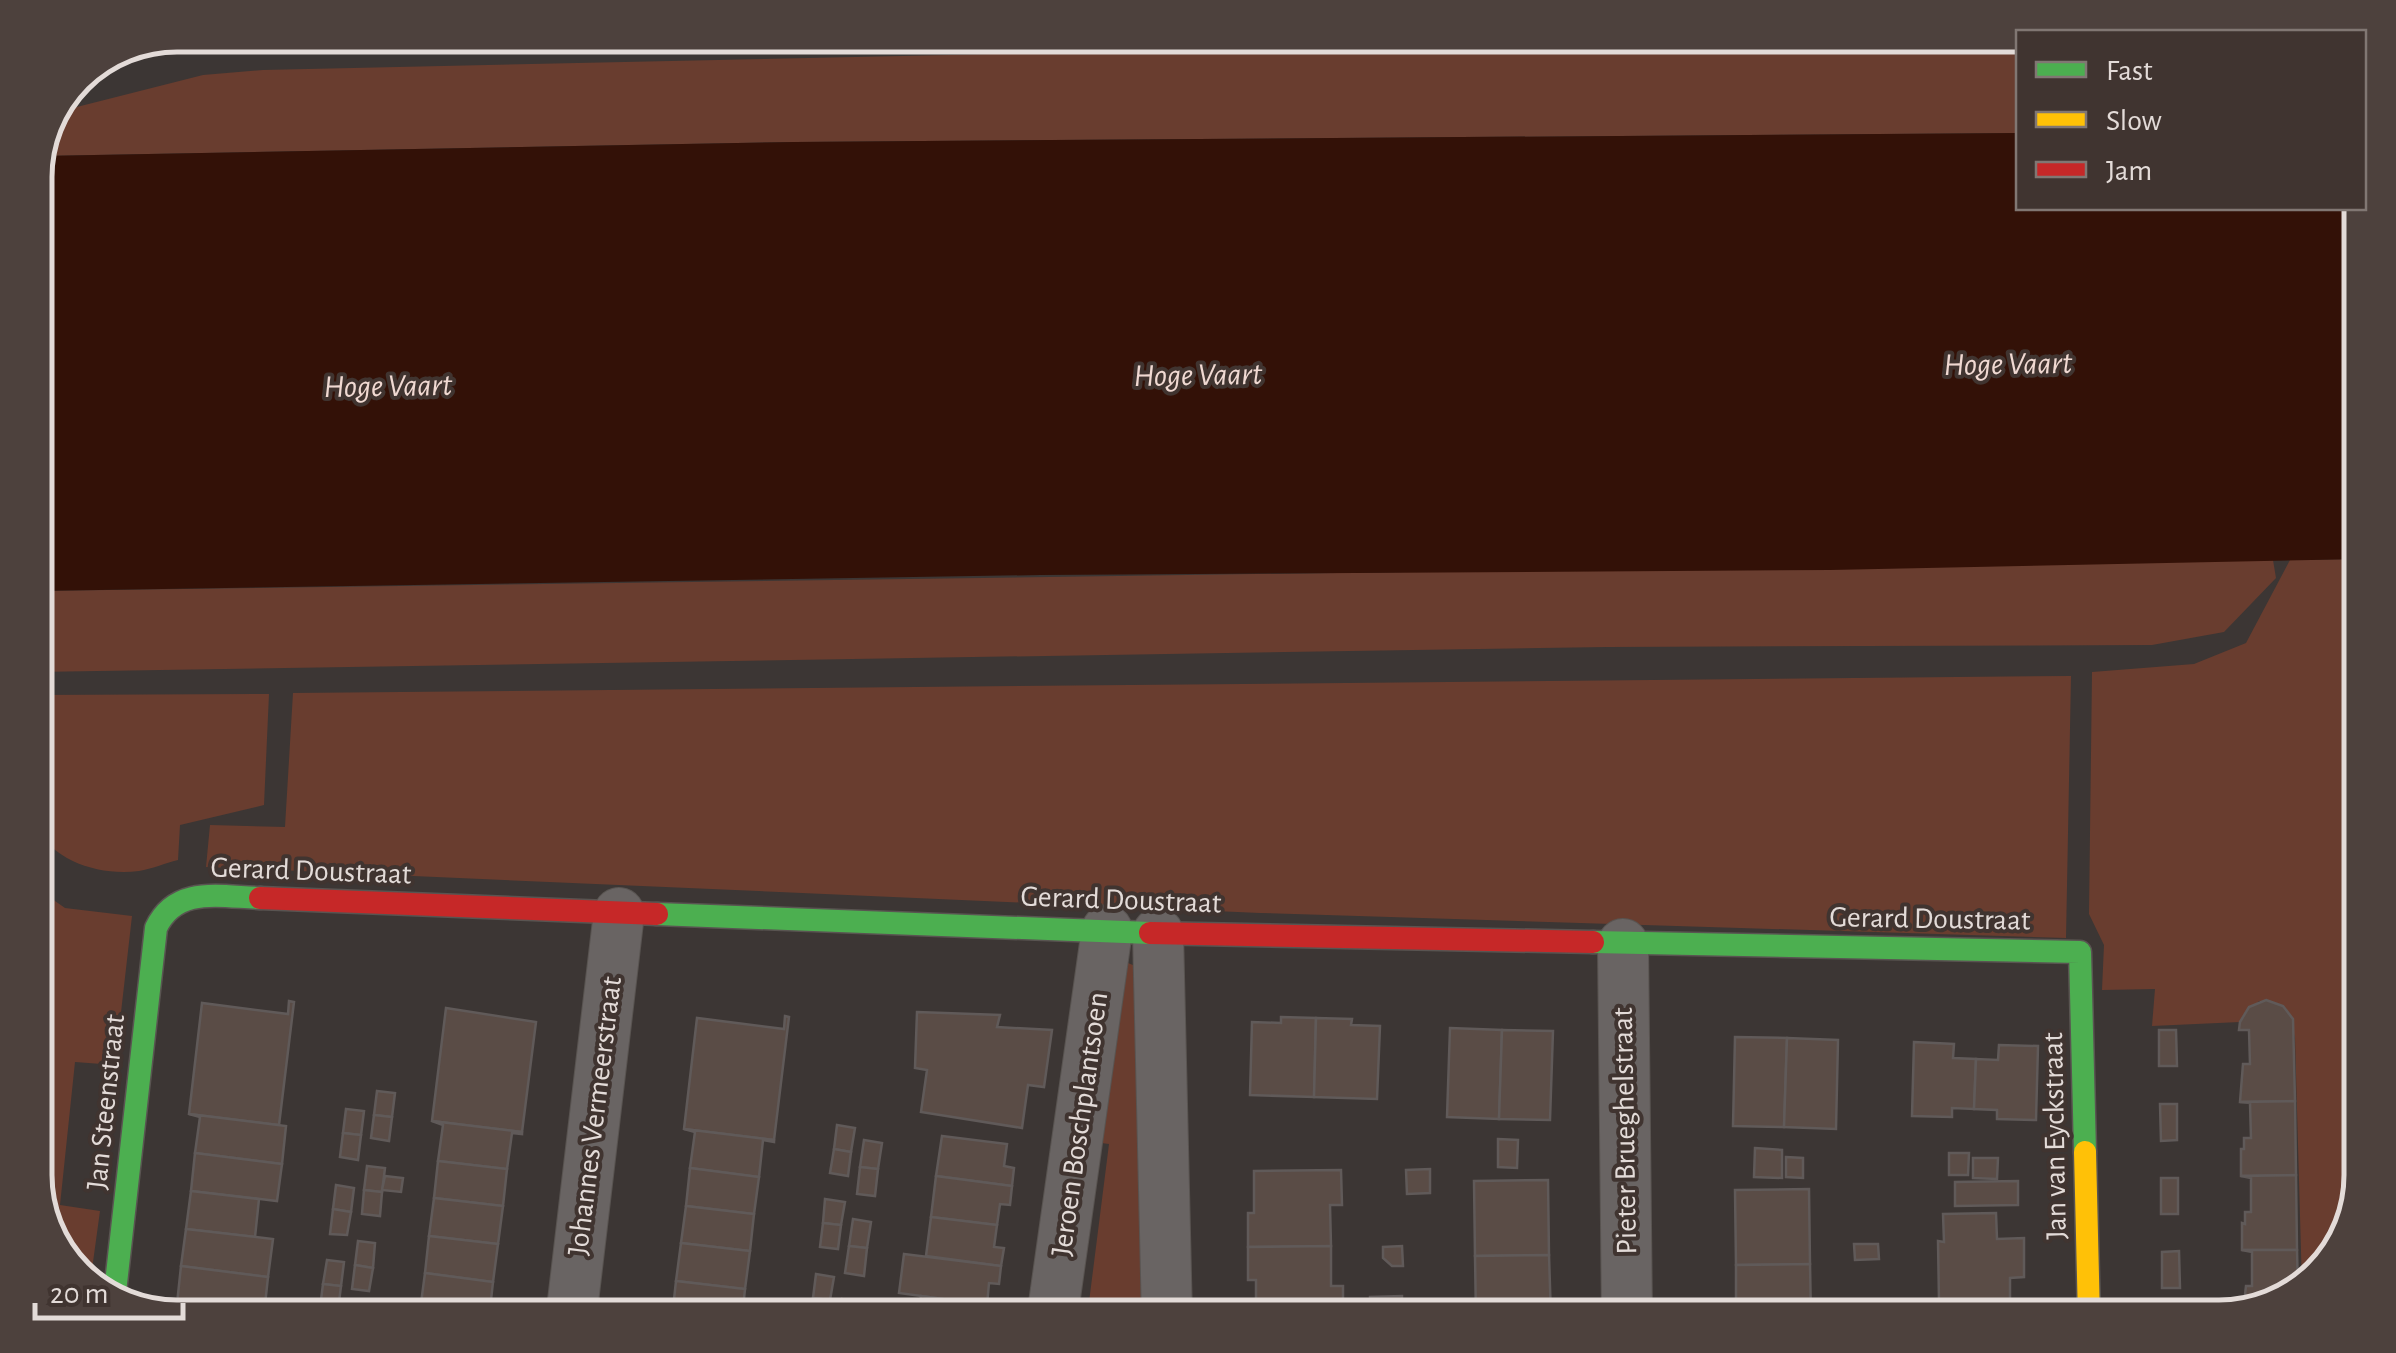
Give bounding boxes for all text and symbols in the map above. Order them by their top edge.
legend [2016,30,2366,210]
text: Fast [2106,56,2153,86]
text: Slow [2106,106,2162,136]
text: Jam [2106,156,2152,186]
water label: Hoge Vaart [1943,347,2073,381]
water label: Hoge Vaart [1133,358,1263,392]
water label: Hoge Vaart [323,369,453,403]
street label: Gerard Doustraat [210,853,412,890]
street label: Gerard Doustraat [1020,882,1222,919]
street label: Gerard Doustraat [1829,902,2031,936]
street label: Johannes Vermeerstraat [563,974,627,1257]
street label: Jeroen Boschplantsoen [1047,990,1113,1258]
street label: Pieter Brueghelstraat [1608,1007,1642,1255]
street label: Jan Steenstraat [82,1012,130,1191]
street label: Jan van Eyckstraat [2038,1032,2072,1240]
scale bar [35,1258,182,1320]
text: 20 m [50,1279,108,1309]

